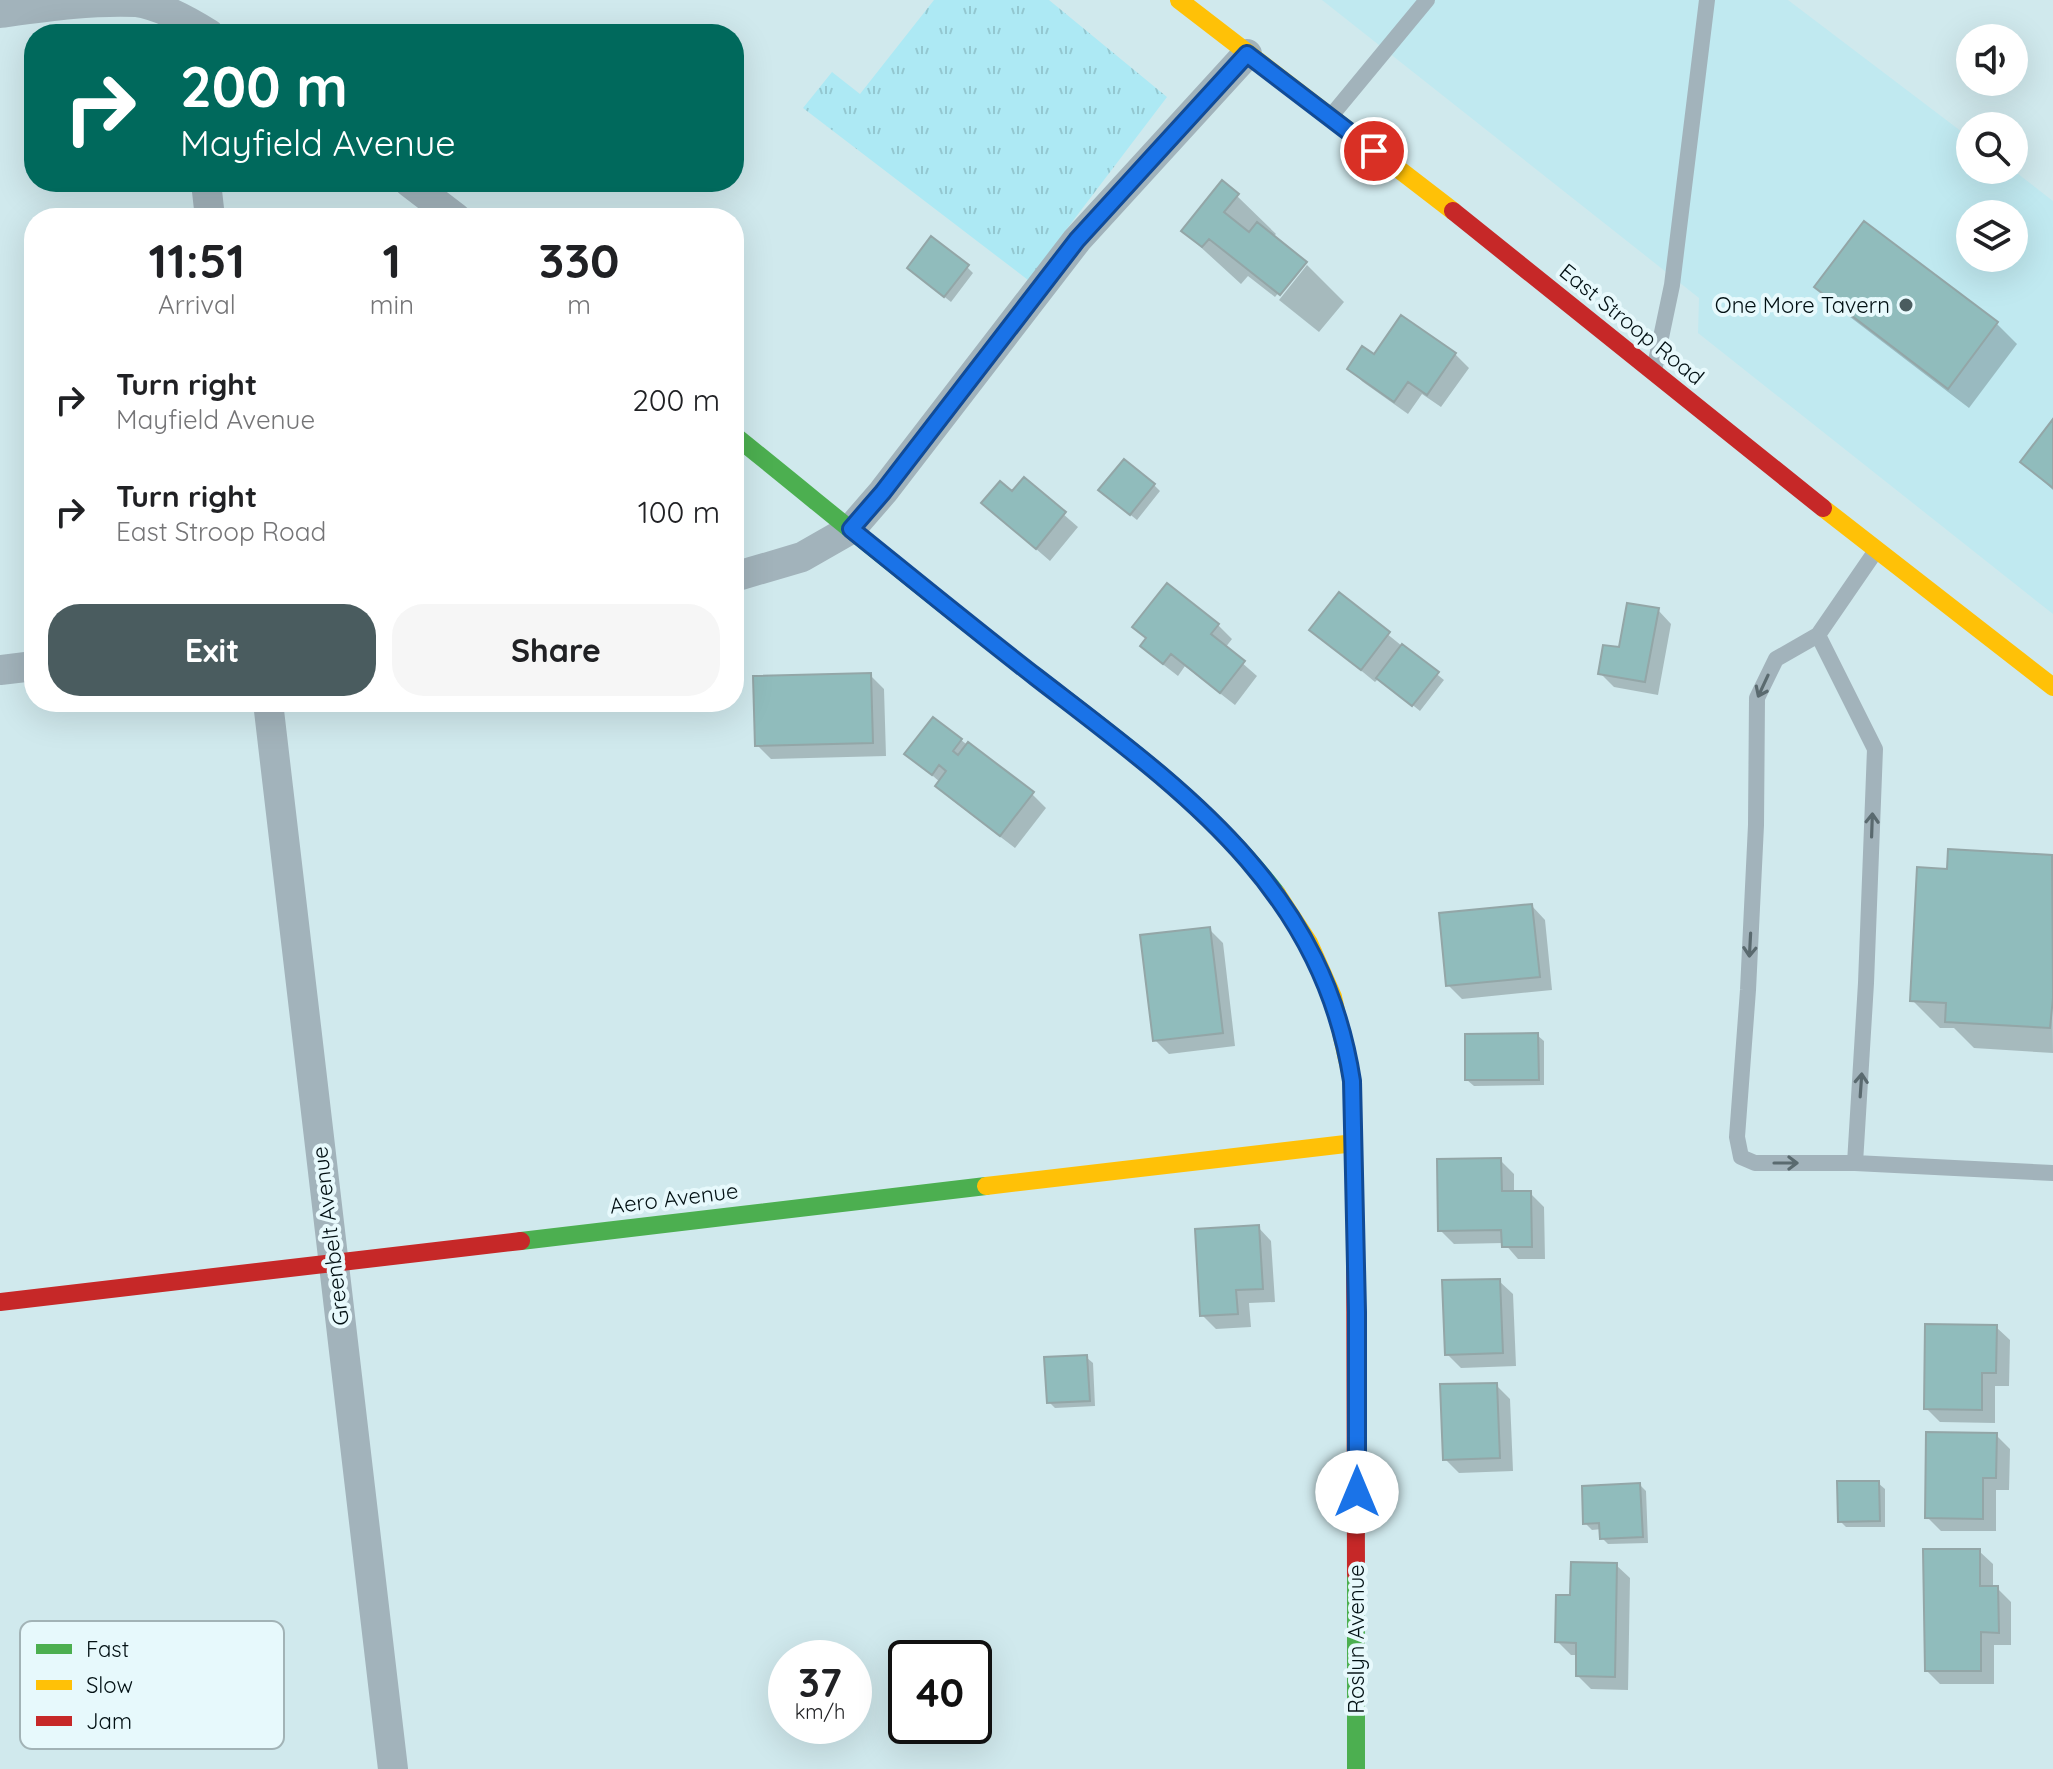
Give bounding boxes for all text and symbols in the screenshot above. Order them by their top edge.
map controls [1956,24,2028,272]
button: sound [1956,24,2028,96]
text: 200 m [180,51,348,121]
icon: right [48,56,152,160]
button: search [1956,112,2028,184]
pin [1340,117,1408,185]
text: Mayfield Avenue [180,120,456,165]
icon: arrive [1352,129,1396,173]
button: layers [1956,200,2028,272]
text: 11:51 [148,230,245,290]
text: 1 [383,230,401,290]
text: 330 [539,230,620,290]
street label: East Stroop Road [1554,257,1710,391]
text: Arrival [158,288,236,321]
text: min [370,288,414,321]
text: m [567,288,591,321]
place label: One More Tavern [1715,291,1890,319]
marker: One More Tavern [1897,296,1915,314]
text: Turn right [116,365,257,403]
icon: right [48,378,92,422]
text: 200 m [632,381,720,419]
text: Mayfield Avenue [116,403,315,436]
text: Turn right [116,477,257,515]
icon: right [48,490,92,534]
text: 100 m [638,493,720,531]
text: East Stroop Road [116,515,326,548]
button: Exit [48,604,376,696]
button: Share [392,604,720,696]
one-way arrow [1755,674,1770,698]
one-way arrow [1864,812,1879,839]
one-way arrow [1743,931,1758,958]
one-way arrow [1853,1072,1868,1099]
street label: Greenbelt Avenue [305,1145,355,1327]
one-way arrow [1772,1155,1799,1171]
street label: Aero Avenue [608,1176,740,1220]
position arrow [1315,1450,1399,1534]
street label: Roslyn Avenue [1342,1564,1370,1714]
legend [20,1621,284,1749]
text: Fast [86,1635,129,1663]
speed limit sign: 40 [888,1640,992,1744]
text: 37 [798,1657,842,1707]
text: Slow [86,1671,133,1699]
text: km/h [795,1699,845,1724]
text: Jam [86,1707,132,1735]

